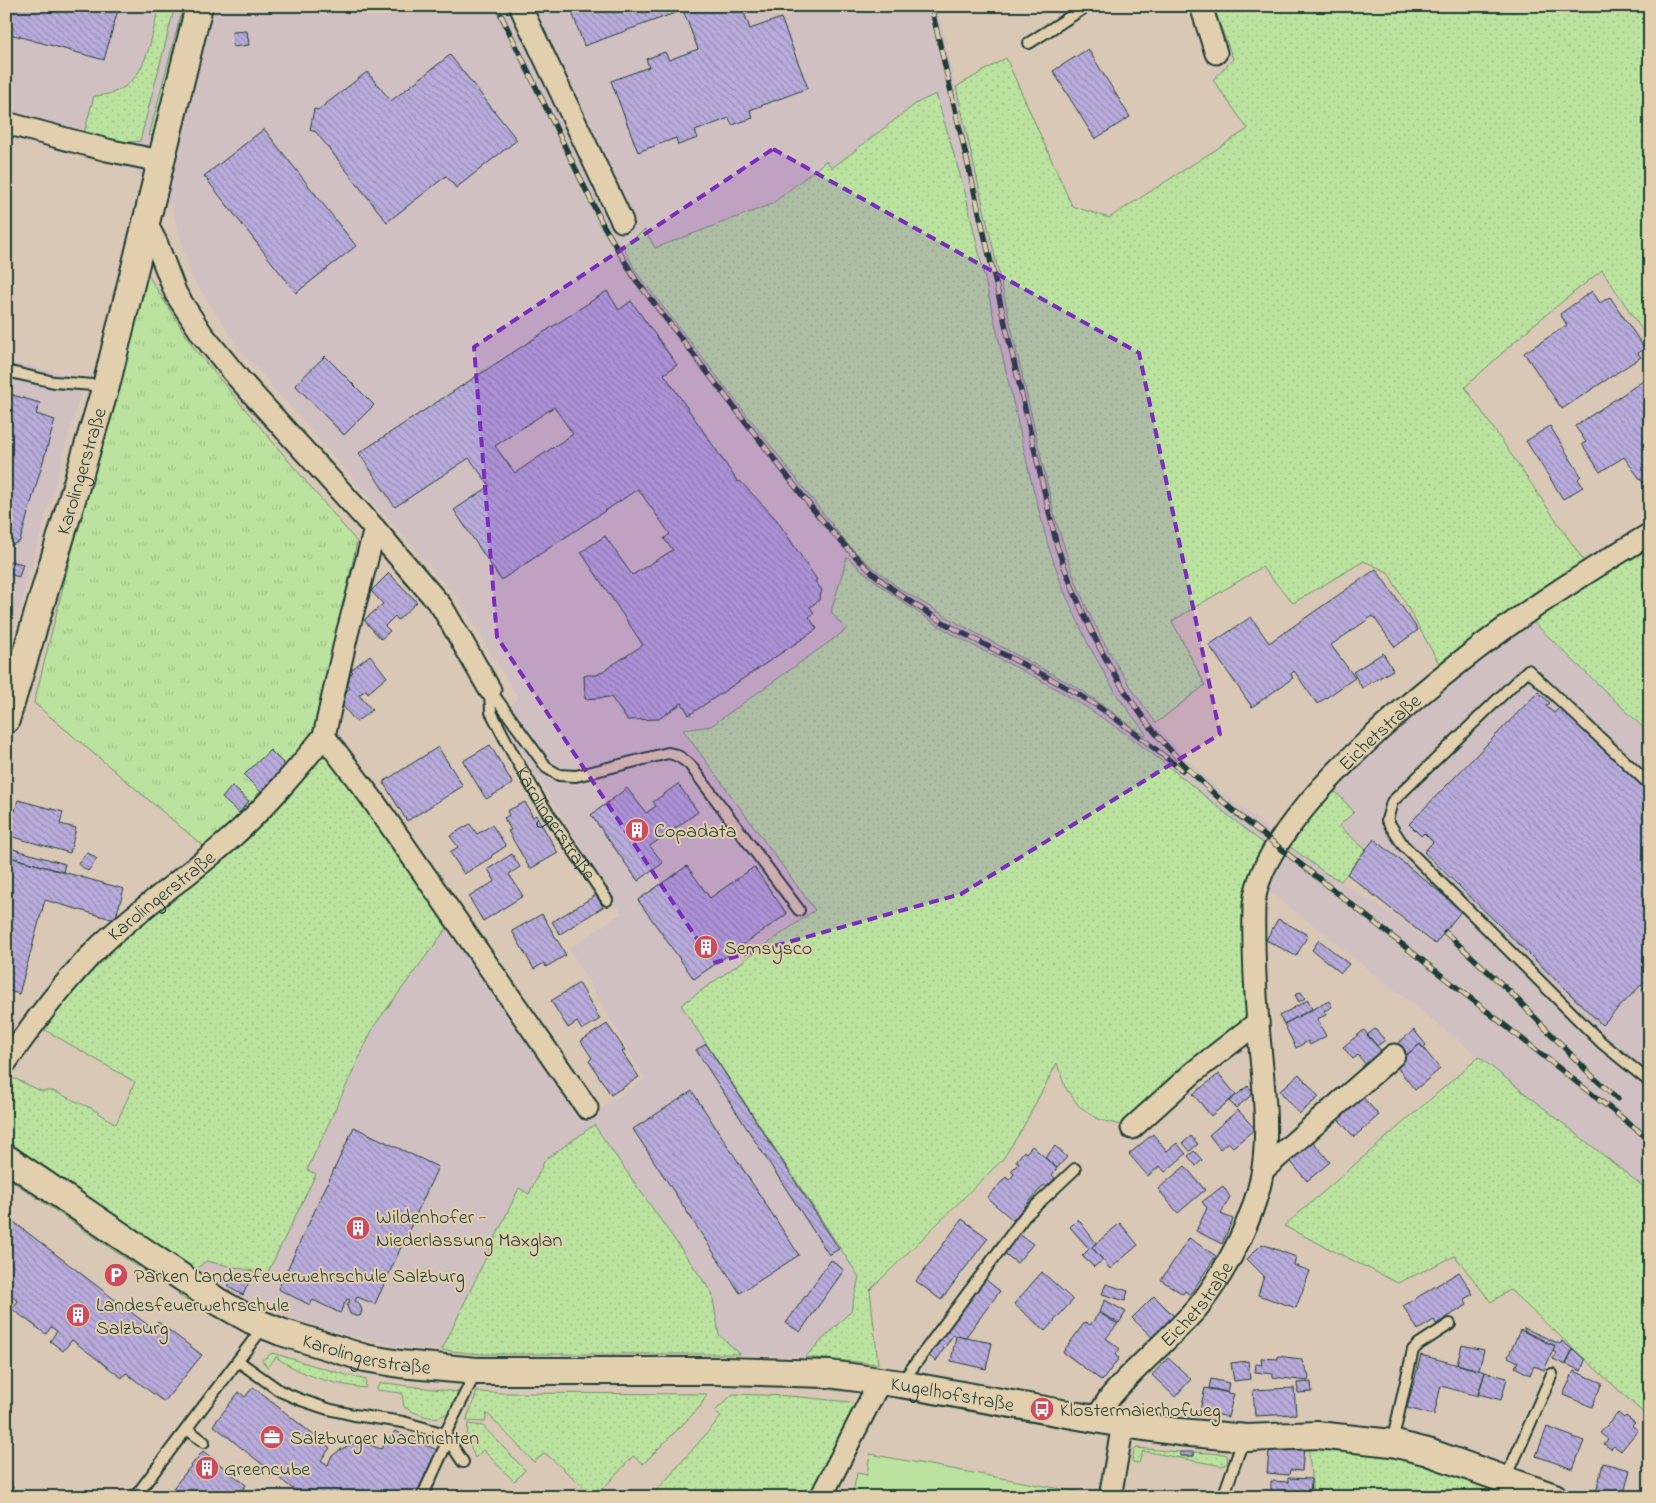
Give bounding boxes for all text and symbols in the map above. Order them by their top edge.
street label: Karolingerstraße [50,405,116,539]
street label: Eichetstraße [1333,688,1429,779]
street label: Karolingerstraße [506,762,602,887]
building icon: Copadata [624,817,650,843]
place label: Copadata [654,818,737,847]
street label: Karolingerstraße [102,845,223,949]
building icon: Semsysco [693,934,719,960]
place label: Semsysco [724,935,812,964]
place label: Wildenhofer - Niederlassung Maxglan [376,1204,562,1257]
building icon: Wildenhofer - Niederlassung Maxglan [345,1215,371,1241]
street label: Eichetstraße [1155,1257,1242,1355]
parking icon: Parken Landesfeuerwehrschule Salzburg [103,1262,129,1288]
place label: Parken Landesfeuerwehrschule Salzburg [134,1263,465,1293]
place label: Landesfeuerwehrschule Salzburg [96,1292,289,1345]
building icon: Landesfeuerwehrschule Salzburg [65,1302,91,1328]
street label: Karolingerstraße [298,1327,432,1384]
street label: Kugelhofstraße [889,1371,1016,1421]
bus stop icon: Klostermaierhofweg [1029,1396,1055,1422]
place label: Klostermaierhofweg [1060,1397,1221,1427]
office icon: Salzburger Nachrichten [259,1424,285,1450]
place label: Salzburger Nachrichten [290,1425,479,1455]
building icon: Greencube [194,1455,220,1481]
place label: Greencube [224,1456,310,1485]

